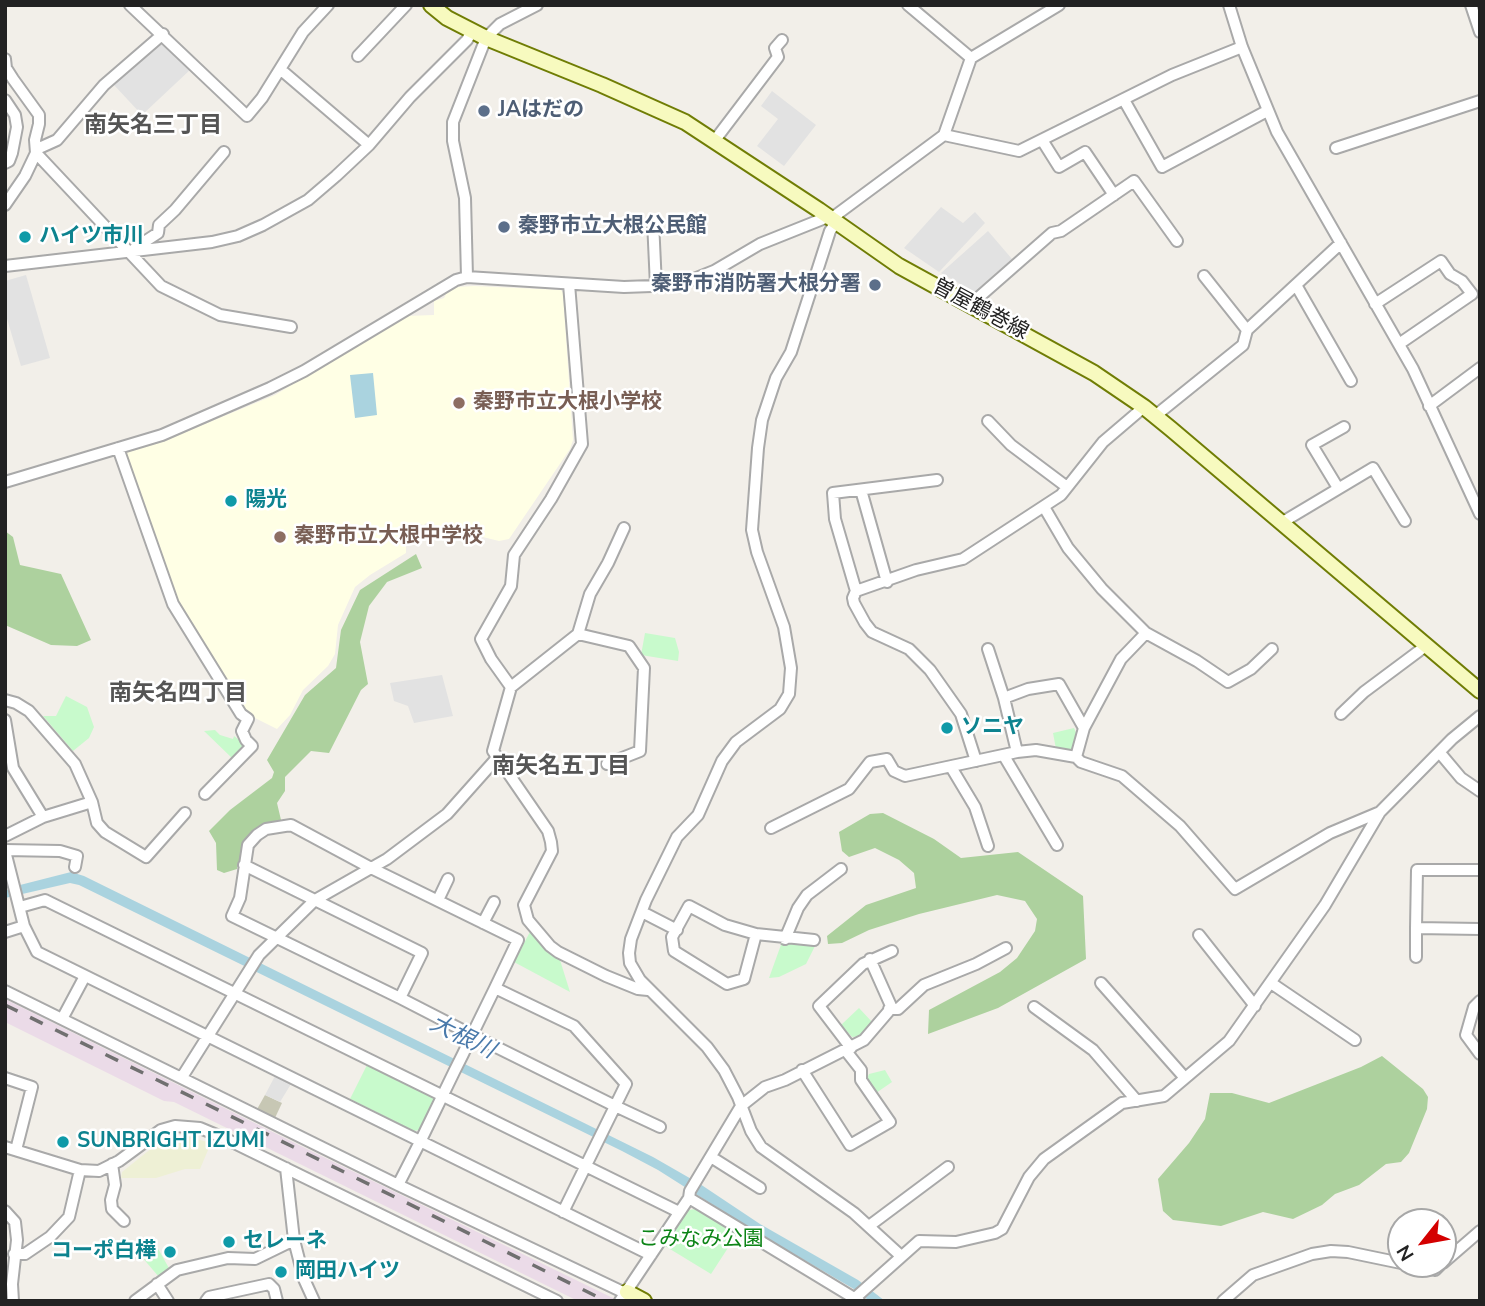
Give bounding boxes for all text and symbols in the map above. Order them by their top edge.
place label: JAはだの [498,98,584,124]
marker: JAはだの [476,103,492,119]
district label: 南矢名三丁目 [84,112,222,140]
place label: 秦野市立大根公民館 [518,214,707,240]
marker: 秦野市立大根公民館 [496,219,512,235]
place label: ハイツ市川 [39,224,144,250]
marker: ハイツ市川 [17,229,33,245]
place label: 秦野市消防署大根分署 [651,272,861,298]
street label: 曽屋鶴巻線 [928,274,1032,346]
marker: 秦野市消防署大根分署 [867,277,883,293]
place label: 秦野市立大根小学校 [473,390,662,416]
marker: 秦野市立大根小学校 [451,395,467,411]
place label: 陽光 [245,488,287,514]
marker: 陽光 [223,493,239,509]
place label: 秦野市立大根中学校 [294,524,483,550]
marker: 秦野市立大根中学校 [272,529,288,545]
district label: 南矢名四丁目 [109,680,247,708]
place label: ソニヤ [961,715,1024,741]
marker: ソニヤ [939,720,955,736]
district label: 南矢名五丁目 [492,753,630,781]
water label: 大根川 [425,1010,499,1066]
place label: SUNBRIGHT IZUMI [77,1129,265,1155]
marker: SUNBRIGHT IZUMI [55,1134,71,1150]
north arrow [1387,1208,1457,1278]
park label: こみなみ公園 [638,1227,764,1253]
place label: セレーネ [243,1229,327,1255]
marker: セレーネ [221,1234,237,1250]
place label: コーポ白樺 [51,1239,156,1265]
text: N [1391,1240,1421,1266]
marker: コーポ白樺 [162,1244,178,1260]
place label: 岡田ハイツ [295,1259,400,1285]
marker: 岡田ハイツ [273,1264,289,1280]

